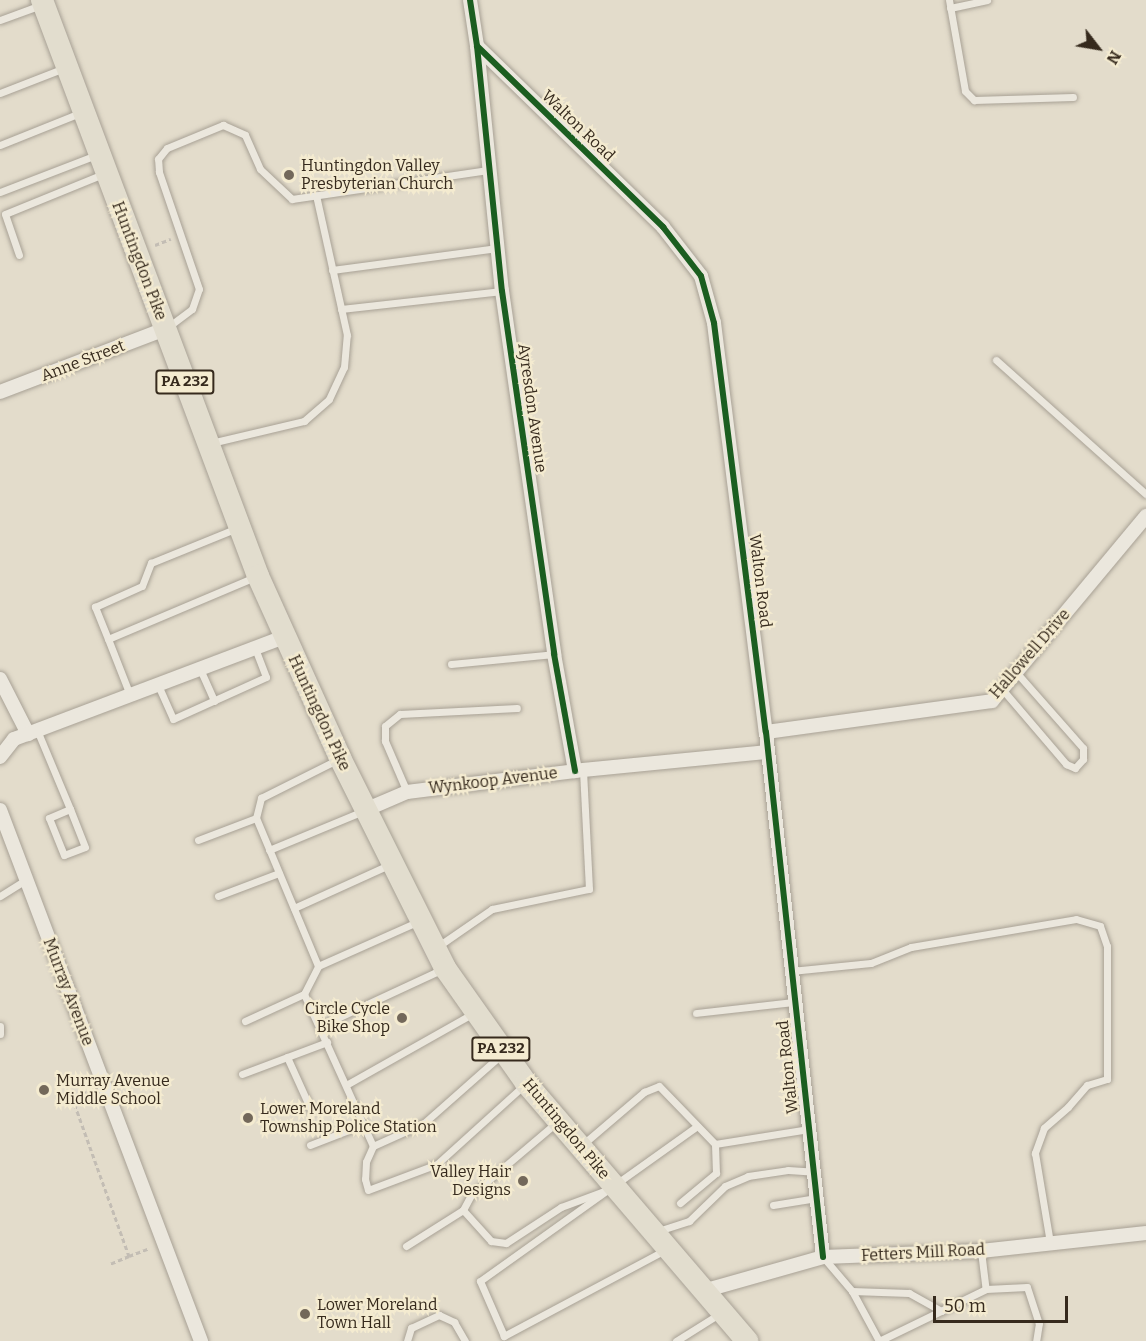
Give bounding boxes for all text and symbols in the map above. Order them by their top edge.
north arrow [1068,18,1128,78]
text: N [1103,47,1125,68]
street label: Walton Road [537,86,619,166]
place label: Huntingdon Valley Presbyterian Church [301,156,453,194]
marker: Huntingdon Valley Presbyterian Church [282,168,296,182]
street label: Huntingdon Pike [108,199,170,323]
street label: Anne Street [38,336,128,386]
street label: Ayresdon Avenue [513,342,551,474]
road number: PA 232 [155,370,215,394]
street label: Walton Road [745,533,775,629]
street label: Hallowell Drive [986,605,1074,703]
street label: Huntingdon Pike [284,652,354,774]
street label: Wynkoop Avenue [427,764,559,798]
street label: Murray Avenue [39,935,97,1049]
place label: Circle Cycle Bike Shop [305,999,390,1037]
marker: Circle Cycle Bike Shop [395,1011,409,1025]
street label: Walton Road [774,1019,802,1115]
road number: PA 232 [471,1037,531,1061]
place label: Murray Avenue Middle School [56,1071,170,1109]
street label: Huntingdon Pike [518,1075,614,1183]
marker: Murray Avenue Middle School [37,1083,51,1097]
place label: Lower Moreland Township Police Station [260,1099,437,1137]
marker: Lower Moreland Township Police Station [241,1111,255,1125]
place label: Valley Hair Designs [430,1162,511,1200]
marker: Valley Hair Designs [516,1174,530,1188]
street label: Fetters Mill Road [861,1240,985,1266]
scale bar [936,1284,1071,1322]
place label: Lower Moreland Town Hall [317,1295,437,1333]
text: 50 m [944,1295,986,1317]
marker: Lower Moreland Town Hall [298,1307,312,1321]

